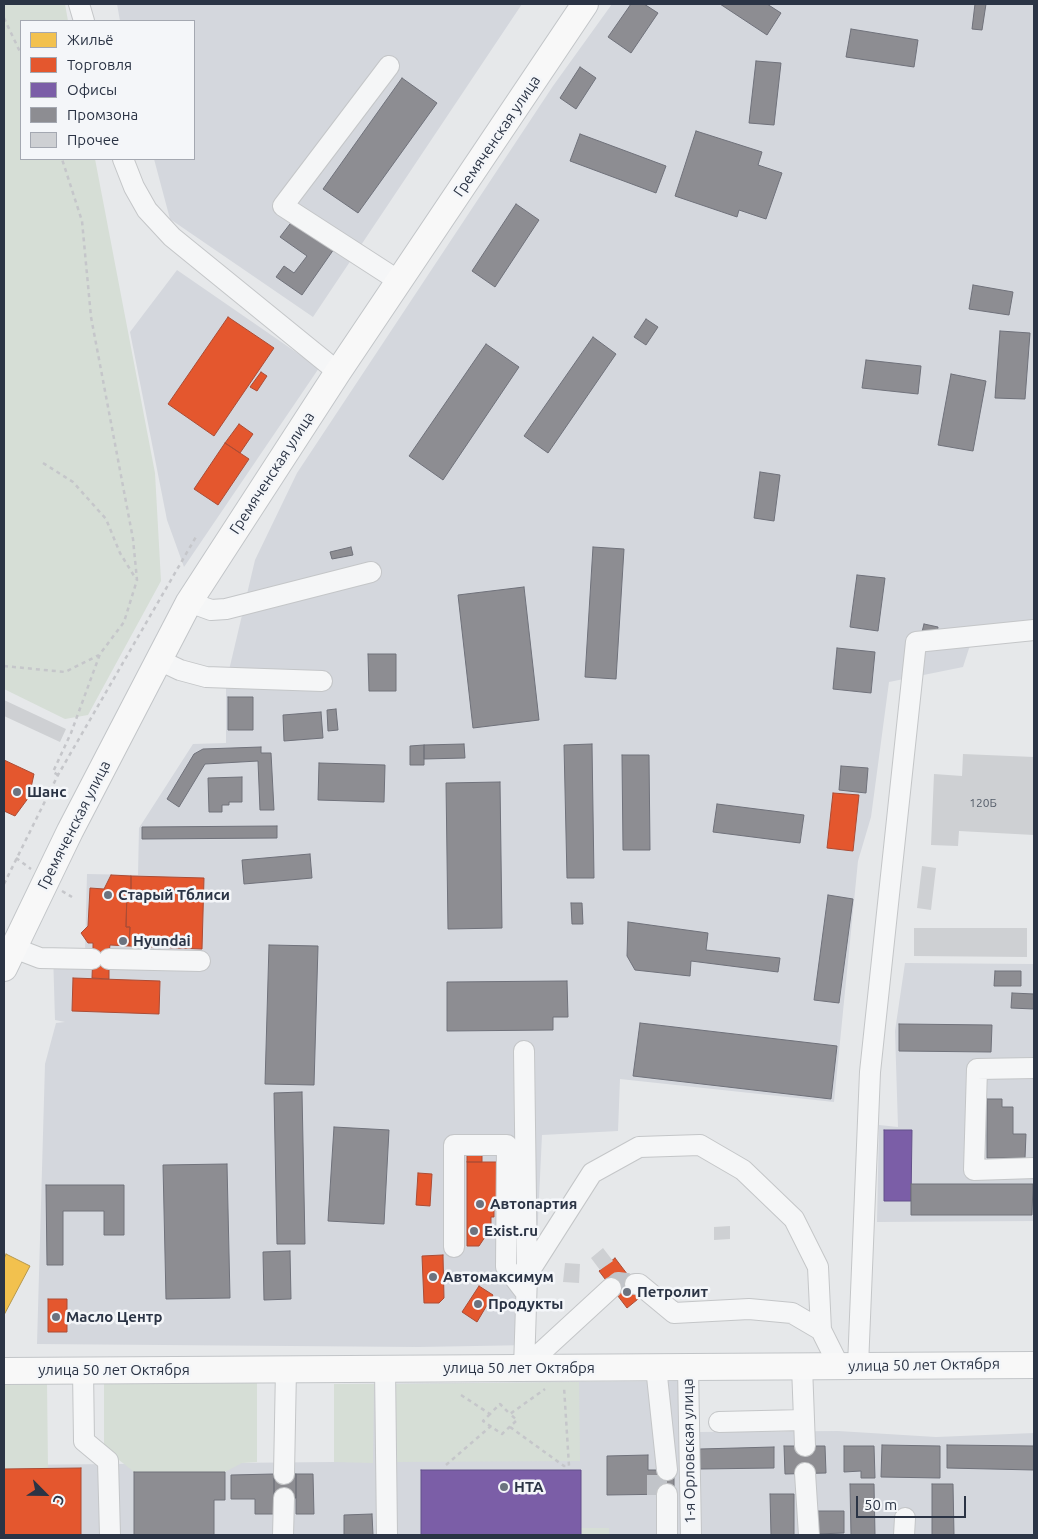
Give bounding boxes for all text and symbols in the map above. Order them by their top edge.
legend [20,20,195,160]
text: Жильё [67,31,114,48]
text: Торговля [67,56,132,73]
street label: Гремяченская улица [450,72,544,200]
text: Офисы [67,81,117,98]
text: Промзона [67,106,138,123]
text: Прочее [67,131,119,148]
street label: Гремяченская улица [226,408,318,538]
street label: Гремяченская улица [34,758,114,892]
place label: Шанс [27,783,66,801]
marker: Шанс [11,786,23,798]
house number: 120Б [969,796,997,810]
place label: Старый Тблиси [118,886,230,904]
marker: Старый Тблиси [102,889,114,901]
place label: Hyundai [133,932,191,950]
marker: Hyundai [117,935,129,947]
place label: Автопартия [490,1195,577,1213]
marker: Автопартия [474,1198,486,1210]
place label: Exist.ru [484,1222,538,1240]
marker: Exist.ru [468,1225,480,1237]
place label: Автомаксимум [443,1268,554,1286]
marker: Автомаксимум [427,1271,439,1283]
place label: Петролит [637,1283,708,1301]
marker: Петролит [621,1286,633,1298]
place label: Продукты [488,1295,563,1313]
marker: Продукты [472,1298,484,1310]
place label: Масло Центр [66,1308,162,1326]
marker: Масло Центр [50,1311,62,1323]
street label: улица 50 лет Октября [848,1355,1000,1375]
street label: улица 50 лет Октября [443,1359,595,1377]
street label: улица 50 лет Октября [38,1361,190,1379]
street label: 1-я Орловская улица [679,1378,699,1524]
north arrow [20,1469,70,1519]
place label: НТА [514,1478,543,1496]
marker: НТА [498,1481,510,1493]
scale bar [858,1486,968,1518]
text: С [50,1493,68,1507]
text: 50 m [864,1496,897,1513]

